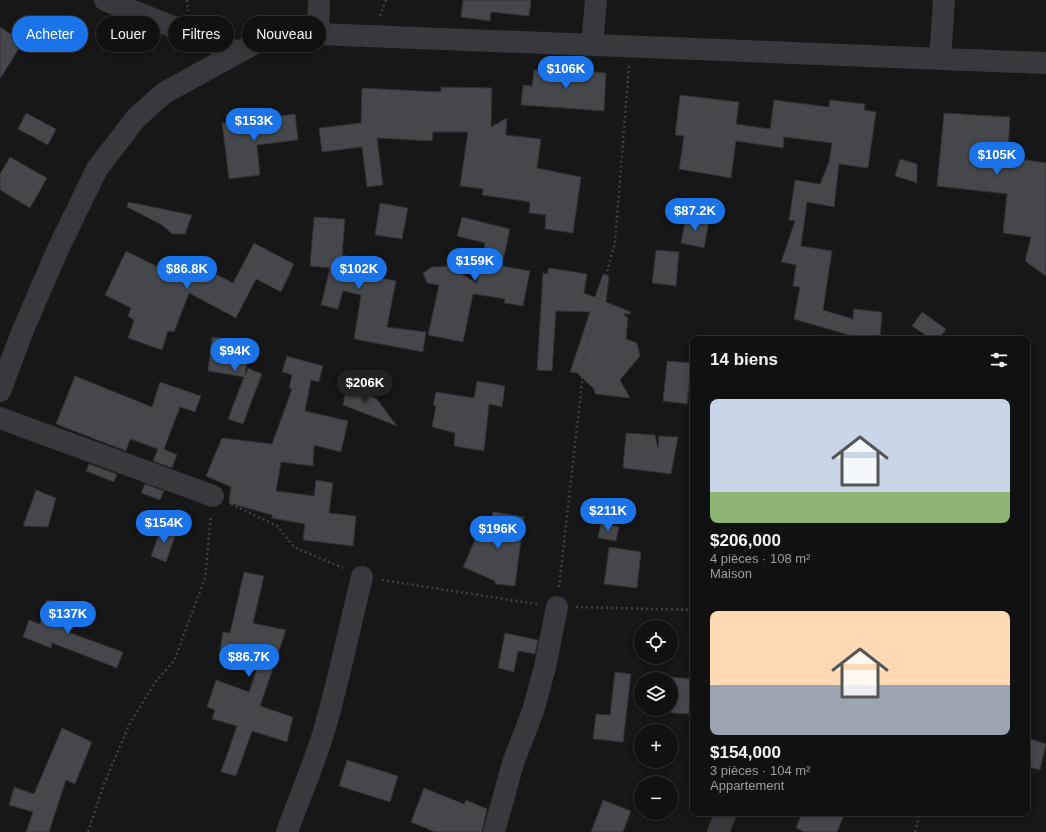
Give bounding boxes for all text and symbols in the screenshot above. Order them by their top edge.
chip: Acheter [12,16,88,52]
chip: Louer [96,16,160,52]
chip: Filtres [168,16,234,52]
chip: Nouveau [242,16,326,52]
pin: $106K [538,56,594,90]
text: $106K [547,61,585,76]
pin: $153K [226,108,282,142]
text: $153K [235,113,273,128]
pin: $105K [969,142,1025,176]
text: $105K [978,147,1016,162]
pin: $87.2K [662,198,728,232]
text: $87.2K [674,203,716,218]
pin: $159K [447,248,503,282]
text: $159K [456,253,494,268]
pin: $86.8K [154,256,220,290]
pin: $102K [331,256,387,290]
text: $86.8K [166,261,208,276]
text: $102K [340,261,378,276]
pin: $94K [211,338,259,372]
text: $94K [219,343,251,358]
icon: filters [988,349,1010,371]
text: 14 biens [710,350,778,369]
pin: $206K [337,370,393,404]
text: $206K [346,375,384,390]
icon: home [824,425,896,497]
pin: $211K [580,498,636,532]
text: $211K [589,503,627,518]
pin: $154K [136,510,192,544]
text: $154K [145,515,183,530]
pin: $196K [470,516,526,550]
text: $196K [479,521,517,536]
text: $206,000 [710,531,781,550]
text: 4 pièces · 108 m² [710,551,810,566]
text: Maison [710,566,752,581]
pin: $137K [40,601,96,635]
text: $137K [49,606,87,621]
map controls [634,620,678,820]
button: locate [634,620,678,664]
icon: home [824,637,896,709]
pin: $86.7K [216,644,282,678]
text: $86.7K [228,649,270,664]
button: layers [634,672,678,716]
button: + [634,724,678,768]
text: $154,000 [710,743,781,762]
text: 3 pièces · 104 m² [710,763,810,778]
button: − [634,776,678,820]
text: Appartement [710,778,784,793]

